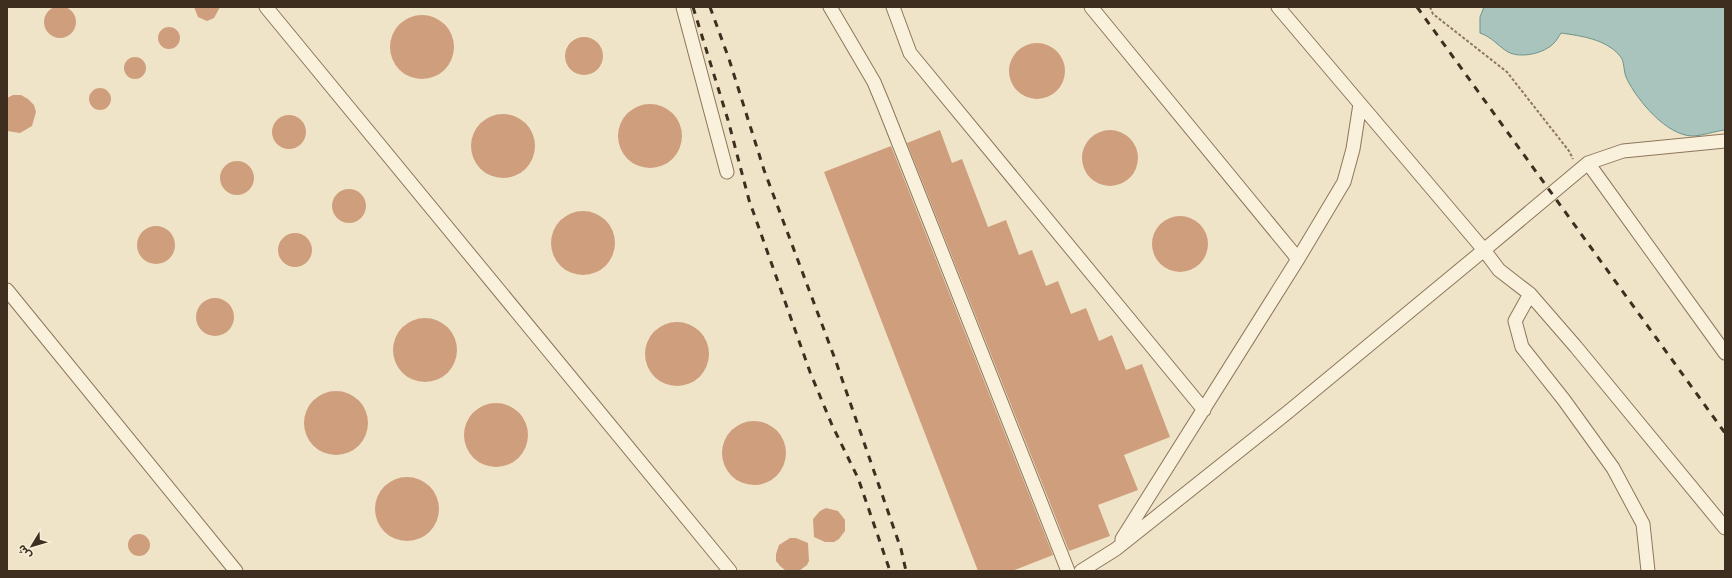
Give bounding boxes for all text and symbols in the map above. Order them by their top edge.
north arrow [12,526,52,566]
text: ش [15,542,34,562]

